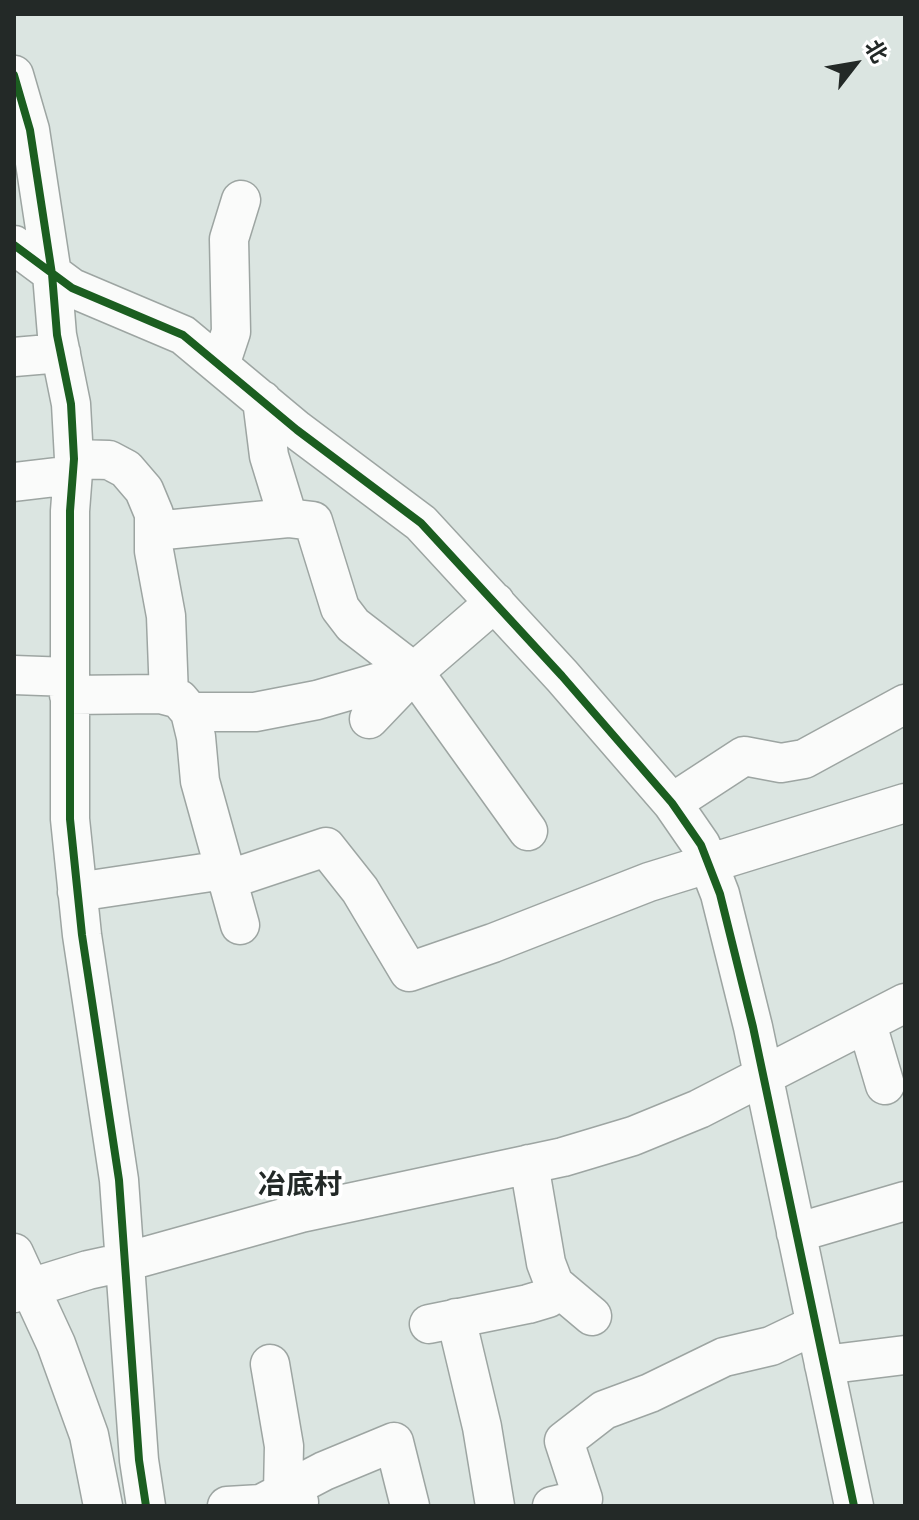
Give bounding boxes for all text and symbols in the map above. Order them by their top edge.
north arrow [815,24,895,104]
text: 北 [859,35,893,68]
district label: 冶底村 [258,1169,342,1203]

